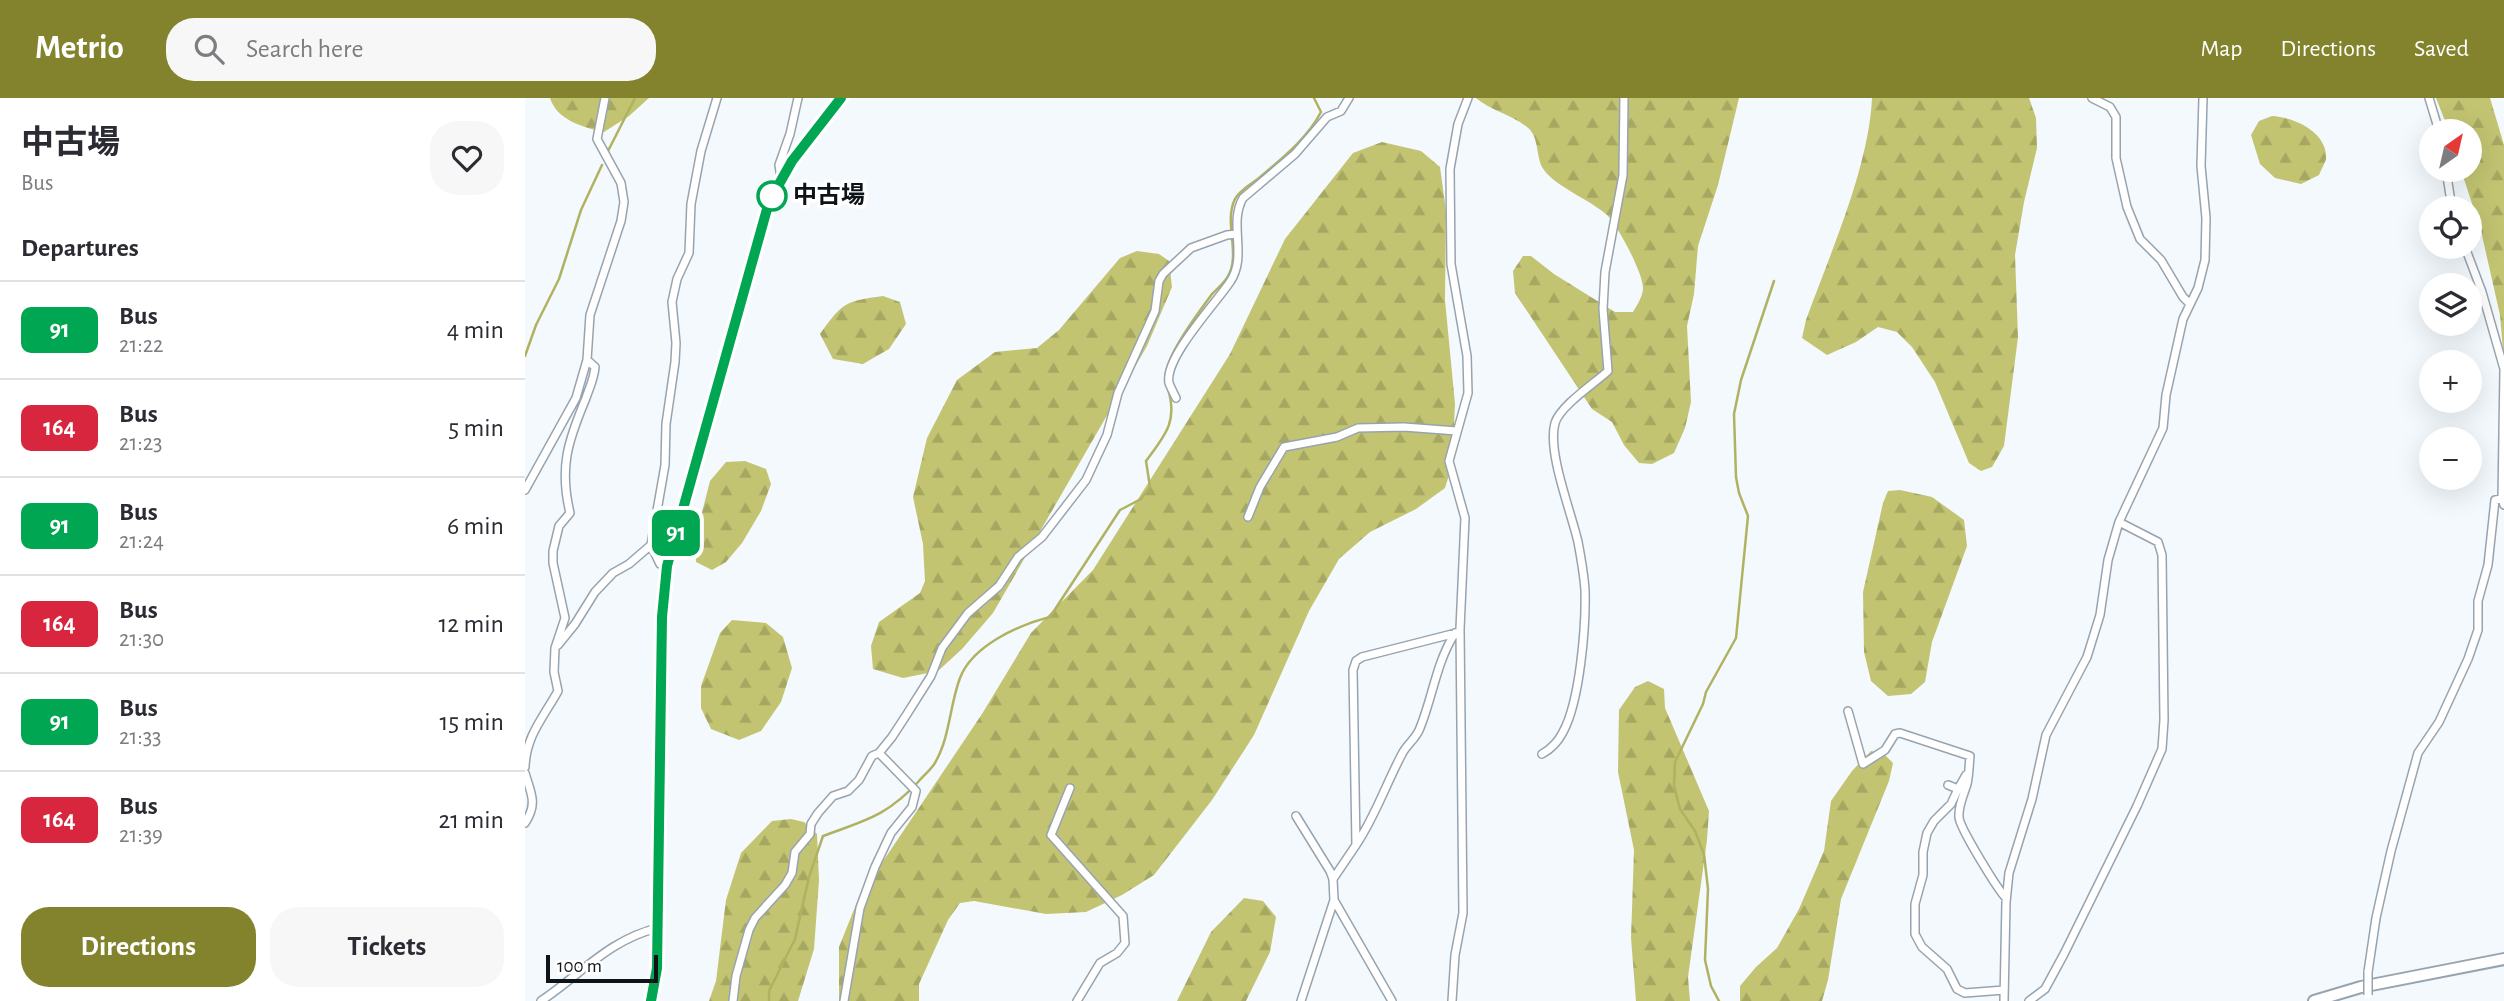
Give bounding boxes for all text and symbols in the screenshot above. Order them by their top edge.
search box [166,18,656,81]
icon: search [190,30,228,68]
text: Metrio [35,32,124,65]
text: Search here [246,36,363,62]
text: Map [2200,37,2242,61]
text: Directions [2280,37,2376,61]
text: Saved [2414,37,2469,61]
north arrow [2419,119,2481,182]
map controls [2419,119,2482,490]
button: heart [430,121,504,195]
text: 中古場 [21,127,120,160]
text: Bus [21,172,54,195]
marker: 中古場 [757,181,787,211]
place label: 中古場 [793,182,865,208]
button: locate [2419,196,2482,259]
text: Departures [21,235,139,261]
button: layers [2419,273,2482,336]
text: Bus [119,303,158,329]
text: 4 min [447,317,504,343]
text: 91 [49,318,70,342]
text: 21:22 [119,334,164,357]
button: + [2419,350,2482,413]
text: Bus [119,401,158,427]
text: 5 min [448,415,504,441]
text: 164 [43,416,76,440]
button: − [2419,427,2482,490]
text: 21:23 [119,432,163,455]
text: Bus [119,499,158,525]
line badge: 91 [645,510,707,556]
text: 6 min [447,513,504,539]
text: 91 [49,514,70,538]
text: 91 [666,521,686,545]
text: 21:24 [119,530,164,553]
text: Bus [119,597,158,623]
text: 12 min [438,611,504,637]
text: 164 [43,612,76,636]
text: 21:30 [119,628,164,651]
text: Bus [119,695,158,721]
text: 15 min [439,709,504,735]
text: 91 [49,710,70,734]
text: 21:33 [119,726,162,749]
text: Bus [119,793,158,819]
text: 21 min [438,807,504,833]
text: 164 [43,808,76,832]
text: 21:39 [119,824,163,847]
button: Directions [21,907,256,987]
button: Tickets [270,907,504,987]
scale bar [546,952,658,984]
text: 100 m [557,957,602,976]

